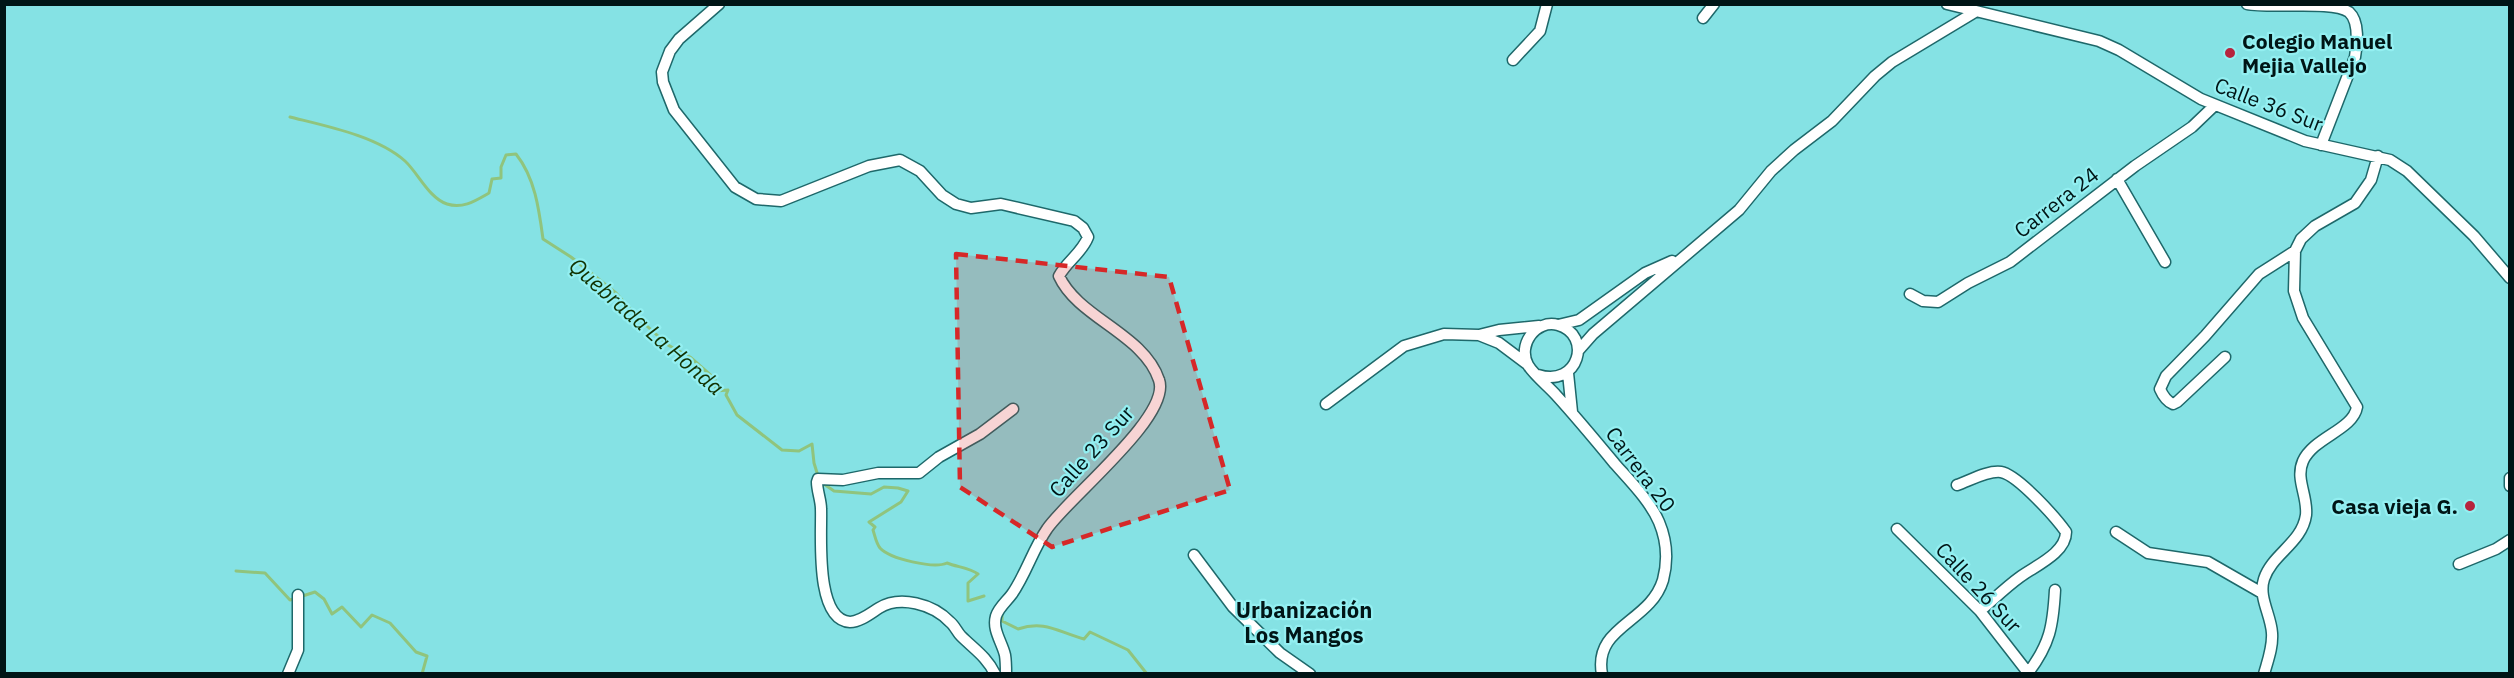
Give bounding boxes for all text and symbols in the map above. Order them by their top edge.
place label: Colegio Manuel Mejia Vallejo [2242,27,2392,79]
marker: Colegio Manuel Mejia Vallejo [2223,46,2237,60]
street label: Calle 36 Sur [2211,70,2328,138]
street label: Carrera 24 [2008,160,2104,244]
water label: Quebrada La Honda [563,251,731,401]
street label: Calle 23 Sur [1042,399,1140,503]
street label: Carrera 20 [1600,421,1682,517]
place label: Casa vieja G. [2331,492,2458,520]
marker: Casa vieja G. [2463,499,2477,513]
street label: Calle 26 Sur [1930,536,2028,638]
district label: Urbanización Los Mangos [1236,595,1372,649]

